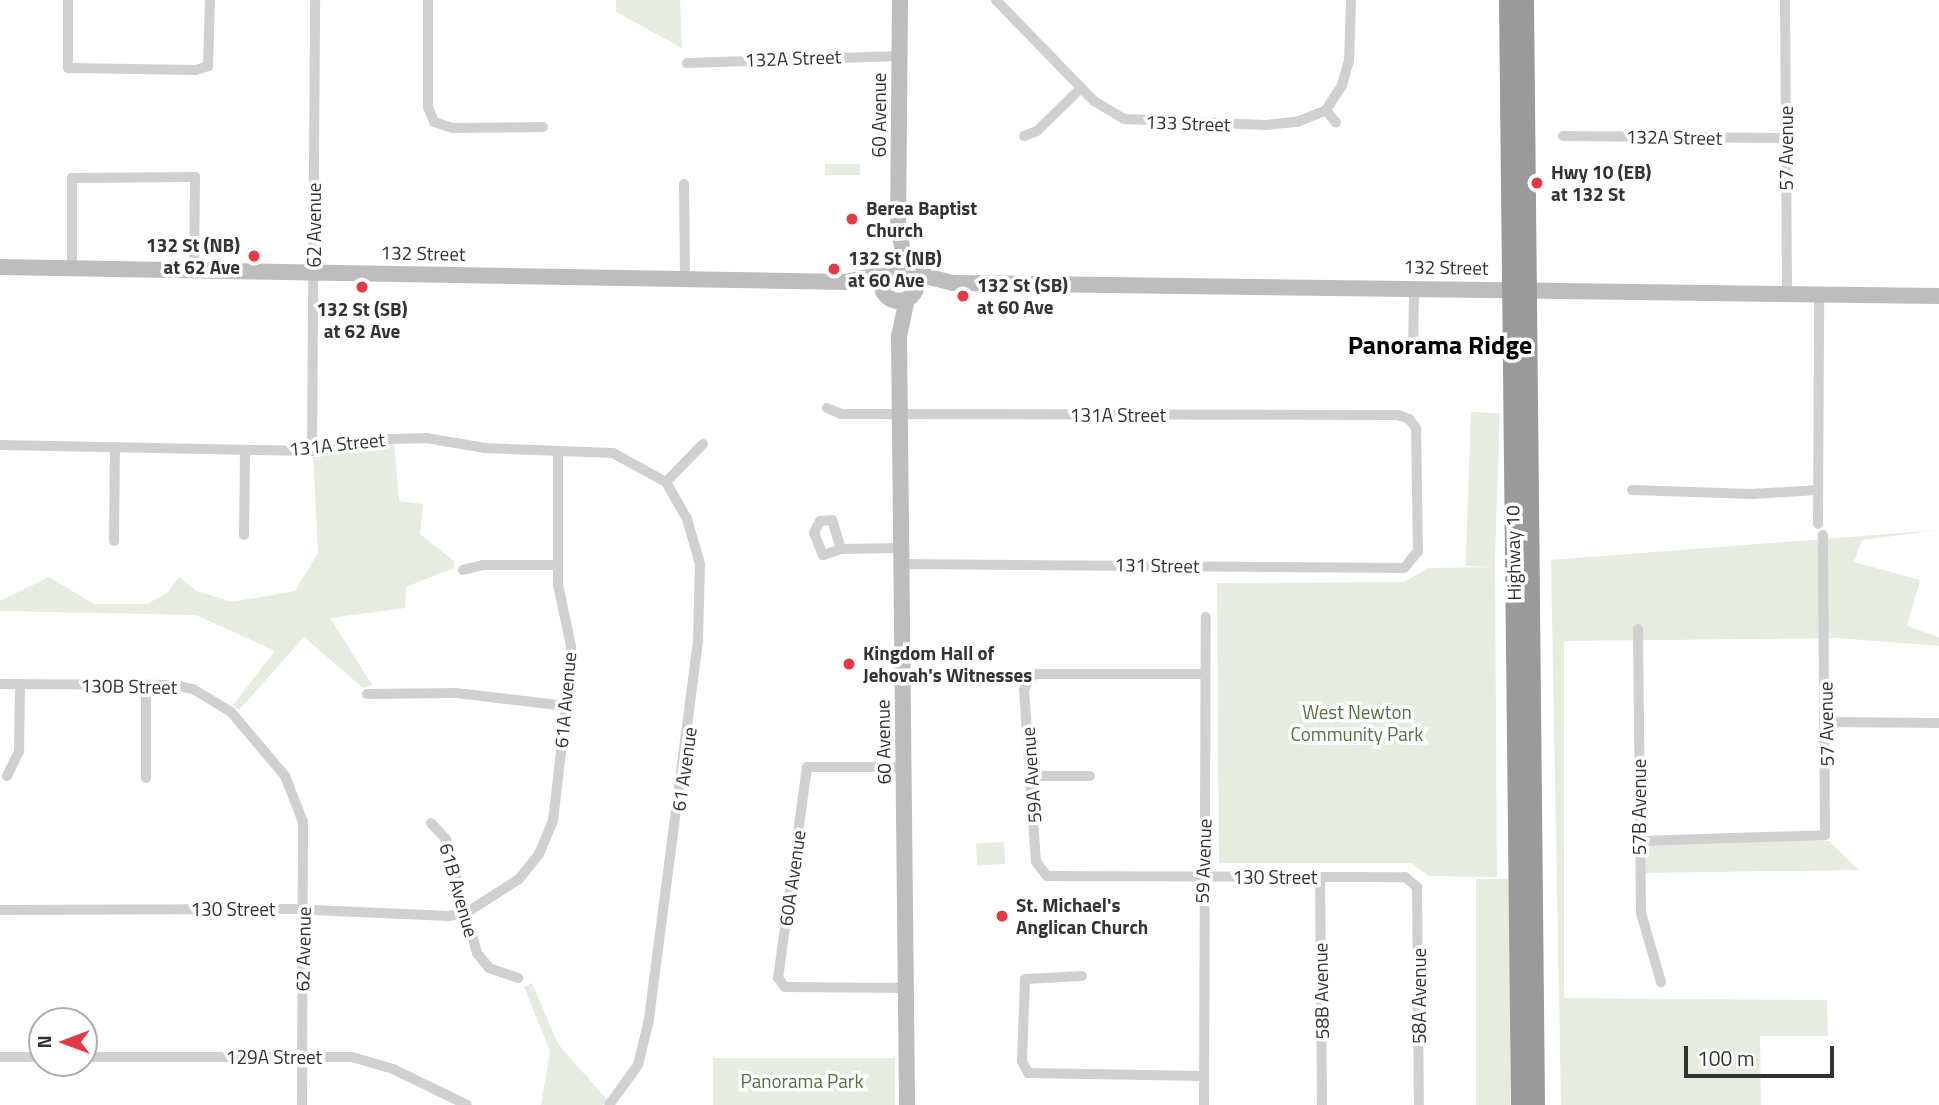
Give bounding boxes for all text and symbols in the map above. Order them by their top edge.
street label: 132A Street [744,45,842,71]
street label: 60 Avenue [868,73,890,157]
street label: 57 Avenue [1775,106,1797,190]
street label: 133 Street [1145,110,1231,136]
street label: 132A Street [1626,125,1722,149]
place label: Hwy 10 (EB) at 132 St [1551,161,1651,205]
marker: Hwy 10 (EB) at 132 St [1529,175,1545,191]
street label: 62 Avenue [303,183,325,267]
place label: Berea Baptist Church [866,197,977,241]
marker: Berea Baptist Church [844,211,860,227]
place label: 132 St (NB) at 62 Ave [146,234,240,278]
street label: 132 Street [380,241,466,265]
place label: 132 St (NB) at 60 Ave [848,247,942,291]
marker: 132 St (NB) at 62 Ave [246,248,262,264]
street label: 132 Street [1403,255,1489,279]
marker: 132 St (NB) at 60 Ave [826,261,842,277]
place label: 132 St (SB) at 60 Ave [977,274,1068,318]
marker: 132 St (SB) at 62 Ave [354,279,370,295]
marker: 132 St (SB) at 60 Ave [955,288,971,304]
place label: 132 St (SB) at 62 Ave [316,298,408,342]
district label: Panorama Ridge [1348,329,1532,361]
street label: 131A Street [1070,404,1166,426]
street label: 131A Street [288,428,386,460]
street label: Highway 10 [1501,505,1525,601]
street label: 131 Street [1114,553,1200,577]
place label: Kingdom Hall of Jehovah's Witnesses [863,642,1032,686]
street label: 61A Avenue [549,651,581,749]
marker: Kingdom Hall of Jehovah's Witnesses [841,656,857,672]
street label: 130B Street [80,674,178,698]
street label: 57 Avenue [1814,681,1838,767]
street label: 60 Avenue [871,699,895,785]
park label: West Newton Community Park [1291,701,1423,745]
street label: 61 Avenue [667,725,701,813]
street label: 59A Avenue [1016,726,1046,824]
street label: 57B Avenue [1628,759,1650,855]
street label: 59 Avenue [1190,818,1216,904]
street label: 60A Avenue [774,829,810,927]
street label: 61B Avenue [435,840,483,940]
street label: 130 Street [1232,866,1318,888]
place label: St. Michael's Anglican Church [1016,894,1148,938]
street label: 130 Street [190,898,276,920]
street label: 62 Avenue [291,906,315,992]
marker: St. Michael's Anglican Church [994,908,1010,924]
street label: 58B Avenue [1309,943,1333,1039]
street label: 58A Avenue [1408,948,1430,1044]
north arrow [28,1007,98,1077]
scale bar [1687,1032,1838,1076]
text: N [29,1035,58,1049]
text: 100 m [1697,1042,1754,1074]
street label: 129A Street [226,1046,322,1068]
park label: Panorama Park [741,1070,863,1092]

